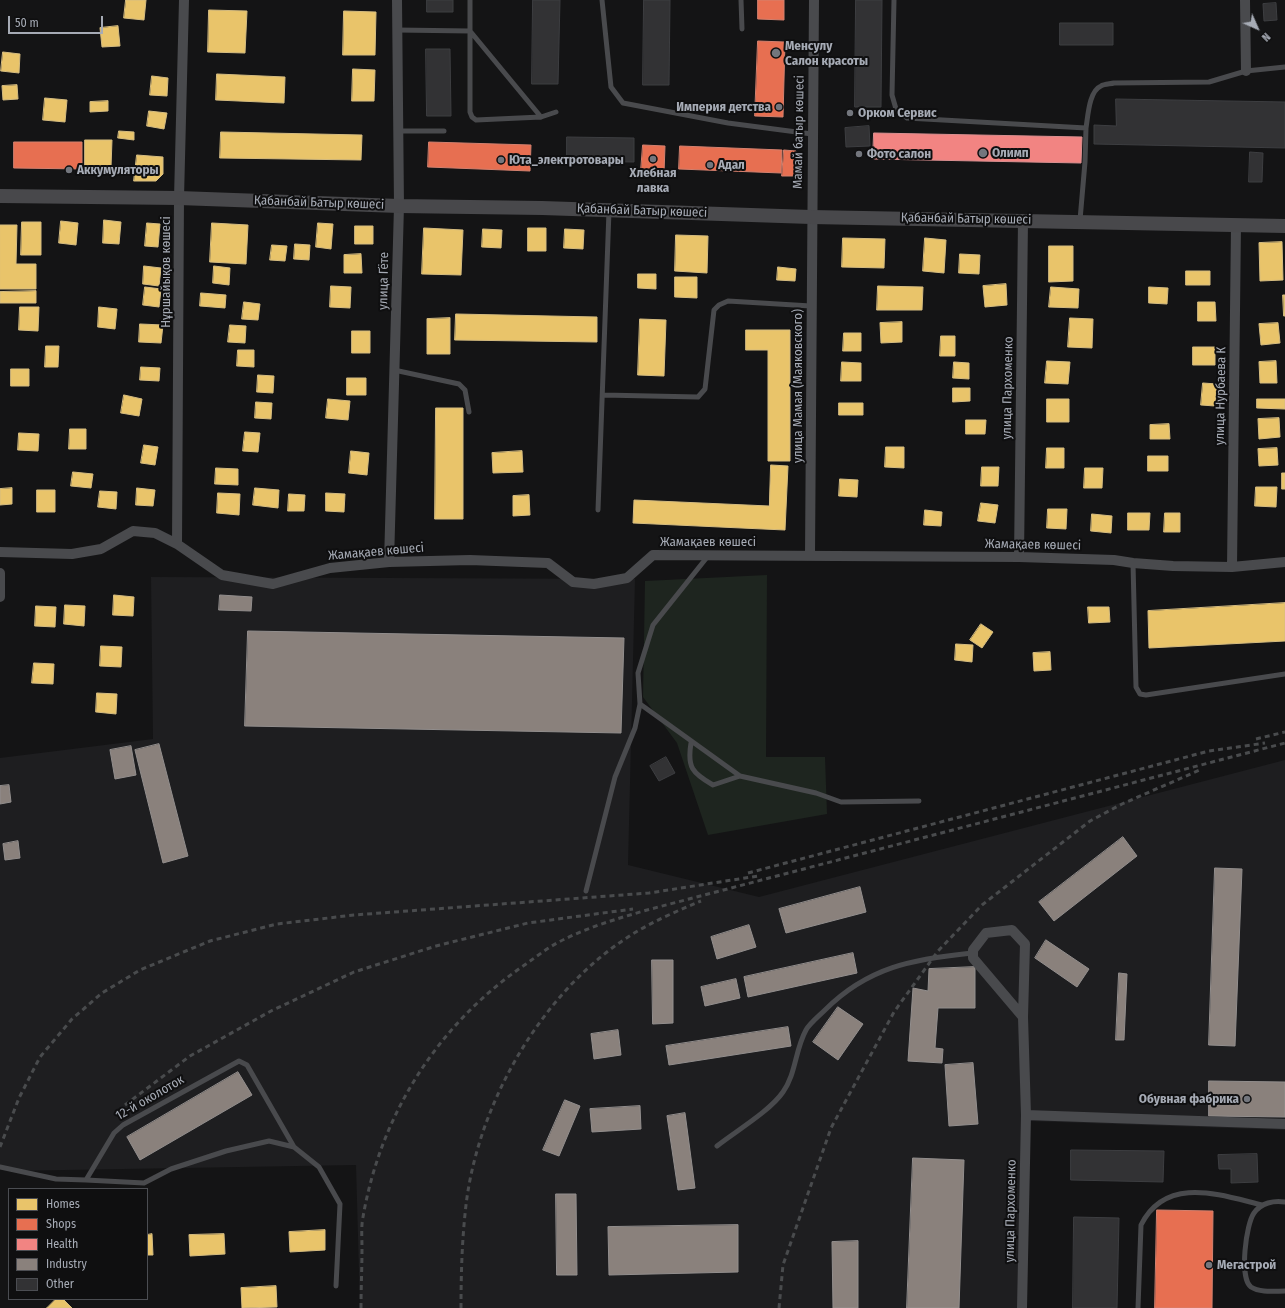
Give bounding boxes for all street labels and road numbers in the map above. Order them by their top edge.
street label: Мамай батыр көшесі [790,75,808,189]
street label: Қабанбай Батыр көшесі [253,193,385,213]
street label: Қабанбай Батыр көшесі [576,201,708,221]
street label: Қабанбай Батыр көшесі [901,210,1031,228]
street label: Нұршайықов көшесі [158,216,174,328]
street label: улица Гёте [376,252,392,310]
street label: улица Мамая (Маяковского) [790,309,806,463]
street label: улица Пархоменко [999,336,1017,440]
street label: улица Нурбаева К [1212,347,1230,445]
street label: Жамақаев көшесі [660,534,756,550]
street label: Жамақаев көшесі [985,536,1081,554]
street label: Жамақаев көшесі [327,540,425,564]
street label: 12-й околоток [113,1072,187,1124]
street label: улица Пархоменко [1002,1159,1020,1263]

